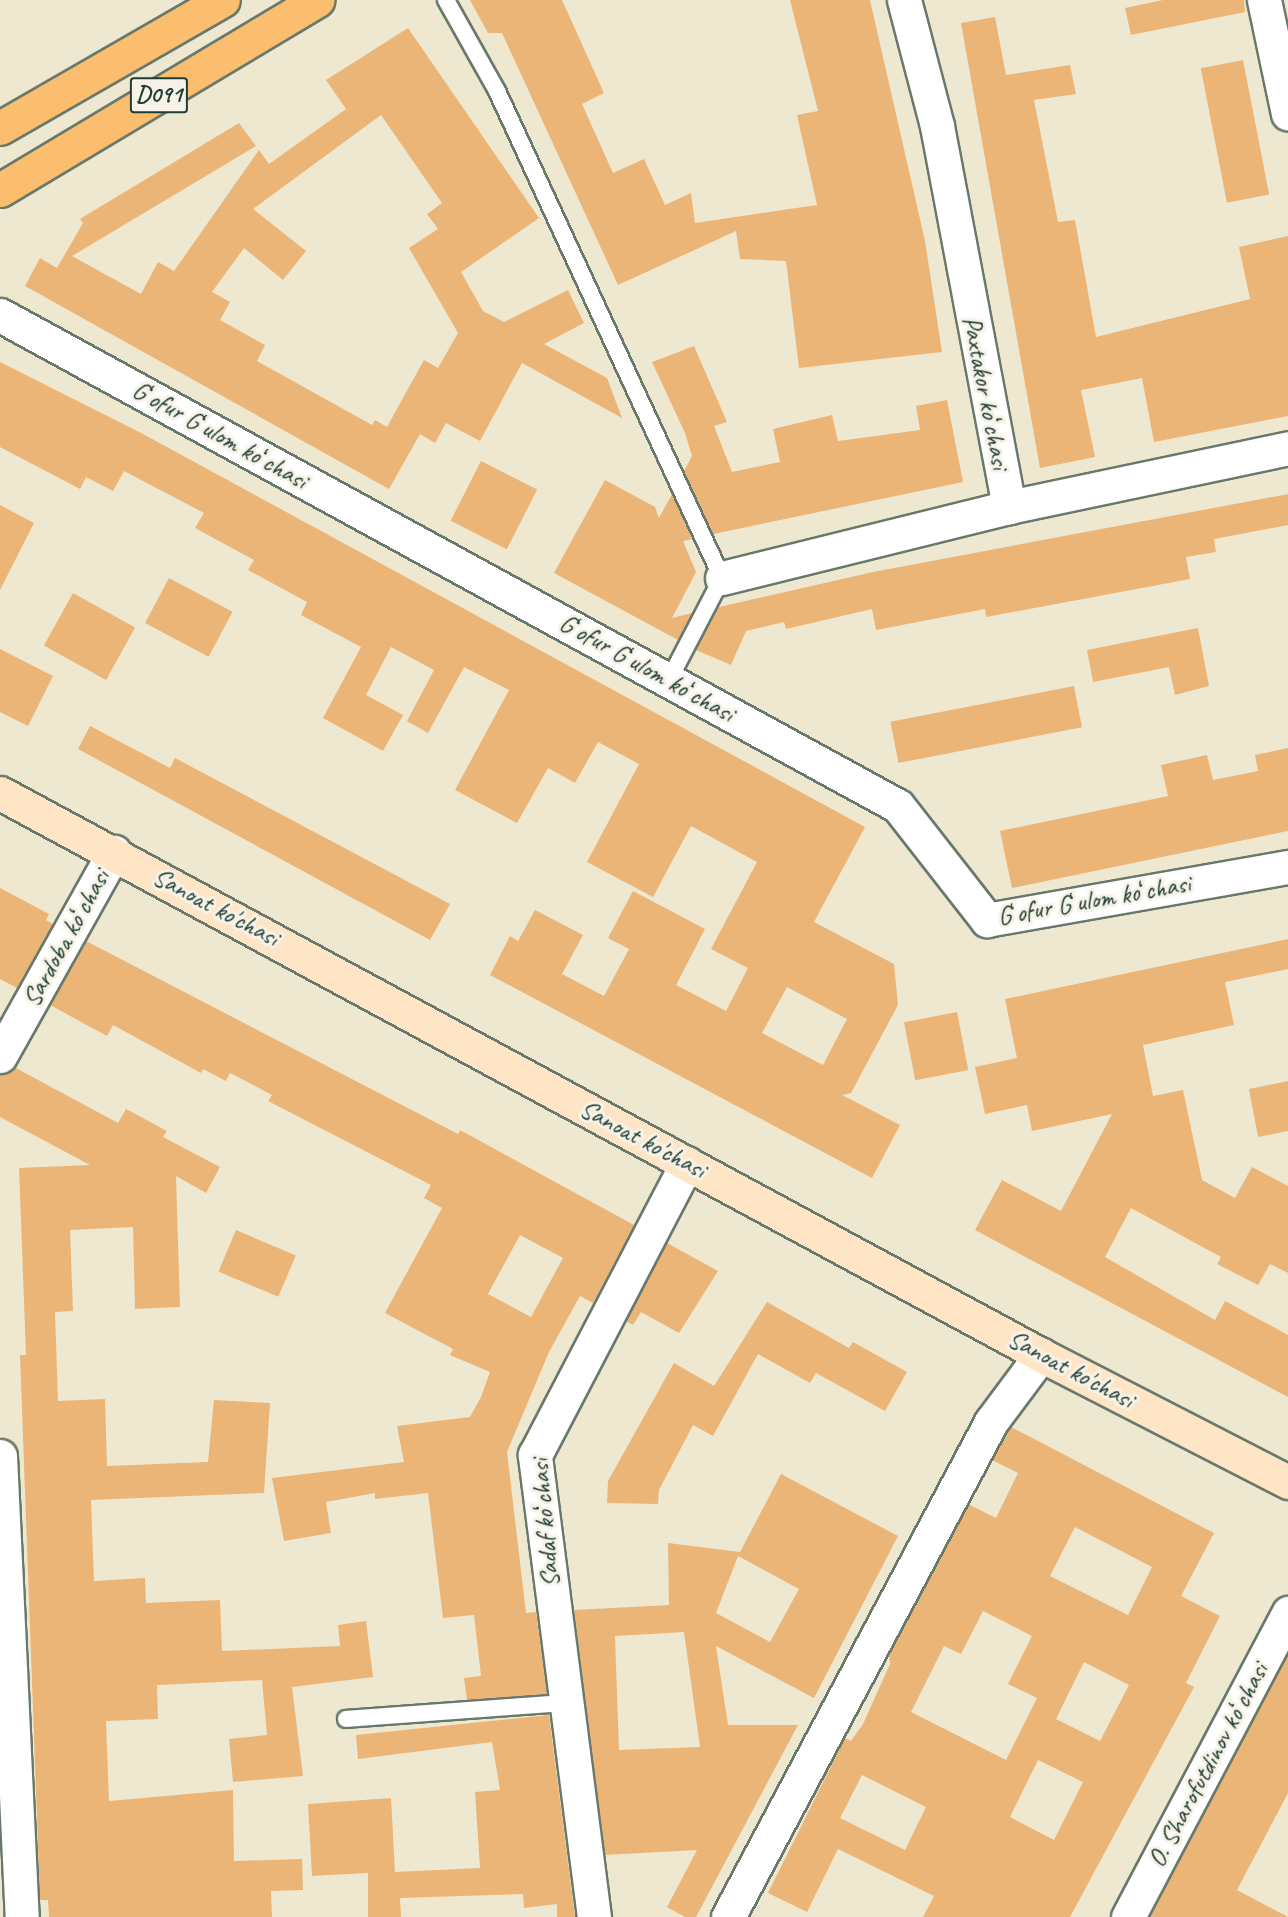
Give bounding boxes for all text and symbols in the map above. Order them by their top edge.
road number: D091 [129,74,189,116]
street label: Paxtakor koʻchasi [956,314,1016,472]
street label: Gʻofur Gʻulom koʻchasi [127,374,313,496]
street label: Gʻofur Gʻulom koʻchasi [554,607,740,729]
street label: Sanoat ko'chasi [148,861,284,953]
street label: Sardoba koʻchasi [16,864,116,1012]
street label: Gʻofur Gʻulom koʻchasi [995,868,1193,932]
street label: Sanoat ko'chasi [575,1093,711,1185]
street label: Sanoat ko'chasi [1003,1323,1139,1415]
street label: Sadaf koʻchasi [524,1457,566,1589]
street label: O. Sharofutdinov koʻchasi [1141,1657,1275,1873]

